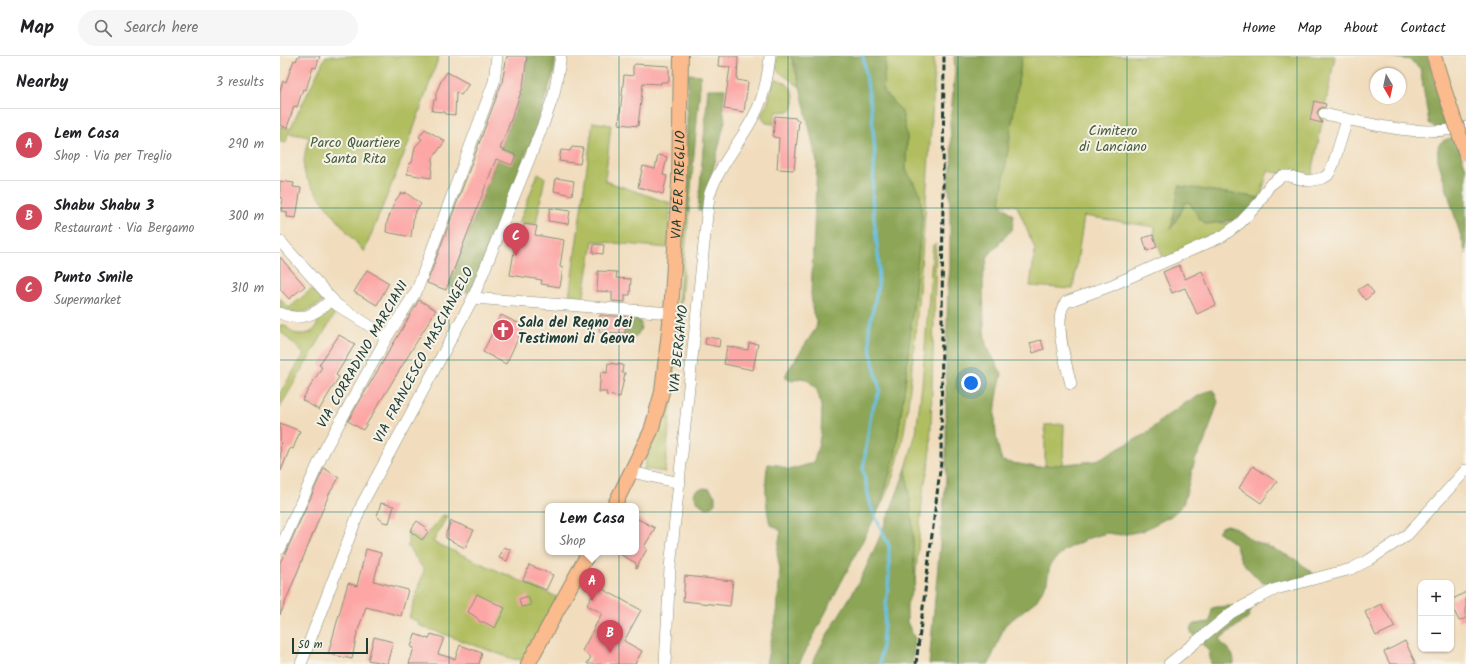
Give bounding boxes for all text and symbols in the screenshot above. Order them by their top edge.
search box [78,10,358,46]
text: Map [20,13,54,43]
text: Search here [124,16,198,40]
icon: search [92,17,114,39]
text: Home [1242,17,1276,39]
text: Map [1298,17,1322,39]
text: About [1344,17,1378,39]
text: Contact [1400,17,1446,39]
north arrow [1370,68,1406,104]
text: Nearby [16,69,68,96]
text: 3 results [216,72,264,93]
park label: Cimitero di Lanciano [1079,120,1147,158]
text: Lem Casa [54,122,119,146]
street label: VIA PER TREGLIO [666,130,692,240]
park label: Parco Quartiere Santa Rita [310,132,401,170]
text: A [25,134,33,155]
text: 290 m [228,134,264,155]
text: Shop · Via per Treglio [54,146,172,167]
text: Shabu Shabu 3 [54,194,154,218]
text: B [25,206,33,227]
text: 300 m [228,206,264,227]
text: Restaurant · Via Bergamo [54,218,195,239]
pin: C [503,223,529,256]
street label: VIA FRANCESCO MASCIANGELO [368,263,480,447]
text: Punto Smile [54,266,133,290]
street label: VIA CORRADINO MARCIANI [311,276,414,433]
text: C [25,278,33,299]
text: 310 m [230,278,264,299]
text: Supermarket [54,290,121,311]
street label: VIA BERGAMO [663,304,695,394]
place label: Sala del Regno dei Testimoni di Geova [518,312,635,350]
church icon: Sala del Regno dei Testimoni di Geova [490,317,516,343]
your location [961,373,981,393]
popup [545,503,639,555]
text: Lem Casa [559,507,625,531]
text: Shop [559,531,585,552]
pin: A [579,568,605,601]
map controls [1418,580,1454,652]
button: + [1418,580,1454,616]
button: − [1418,616,1454,652]
pin: B [597,620,623,653]
scale bar [292,636,368,655]
text: 50 m [298,636,323,654]

